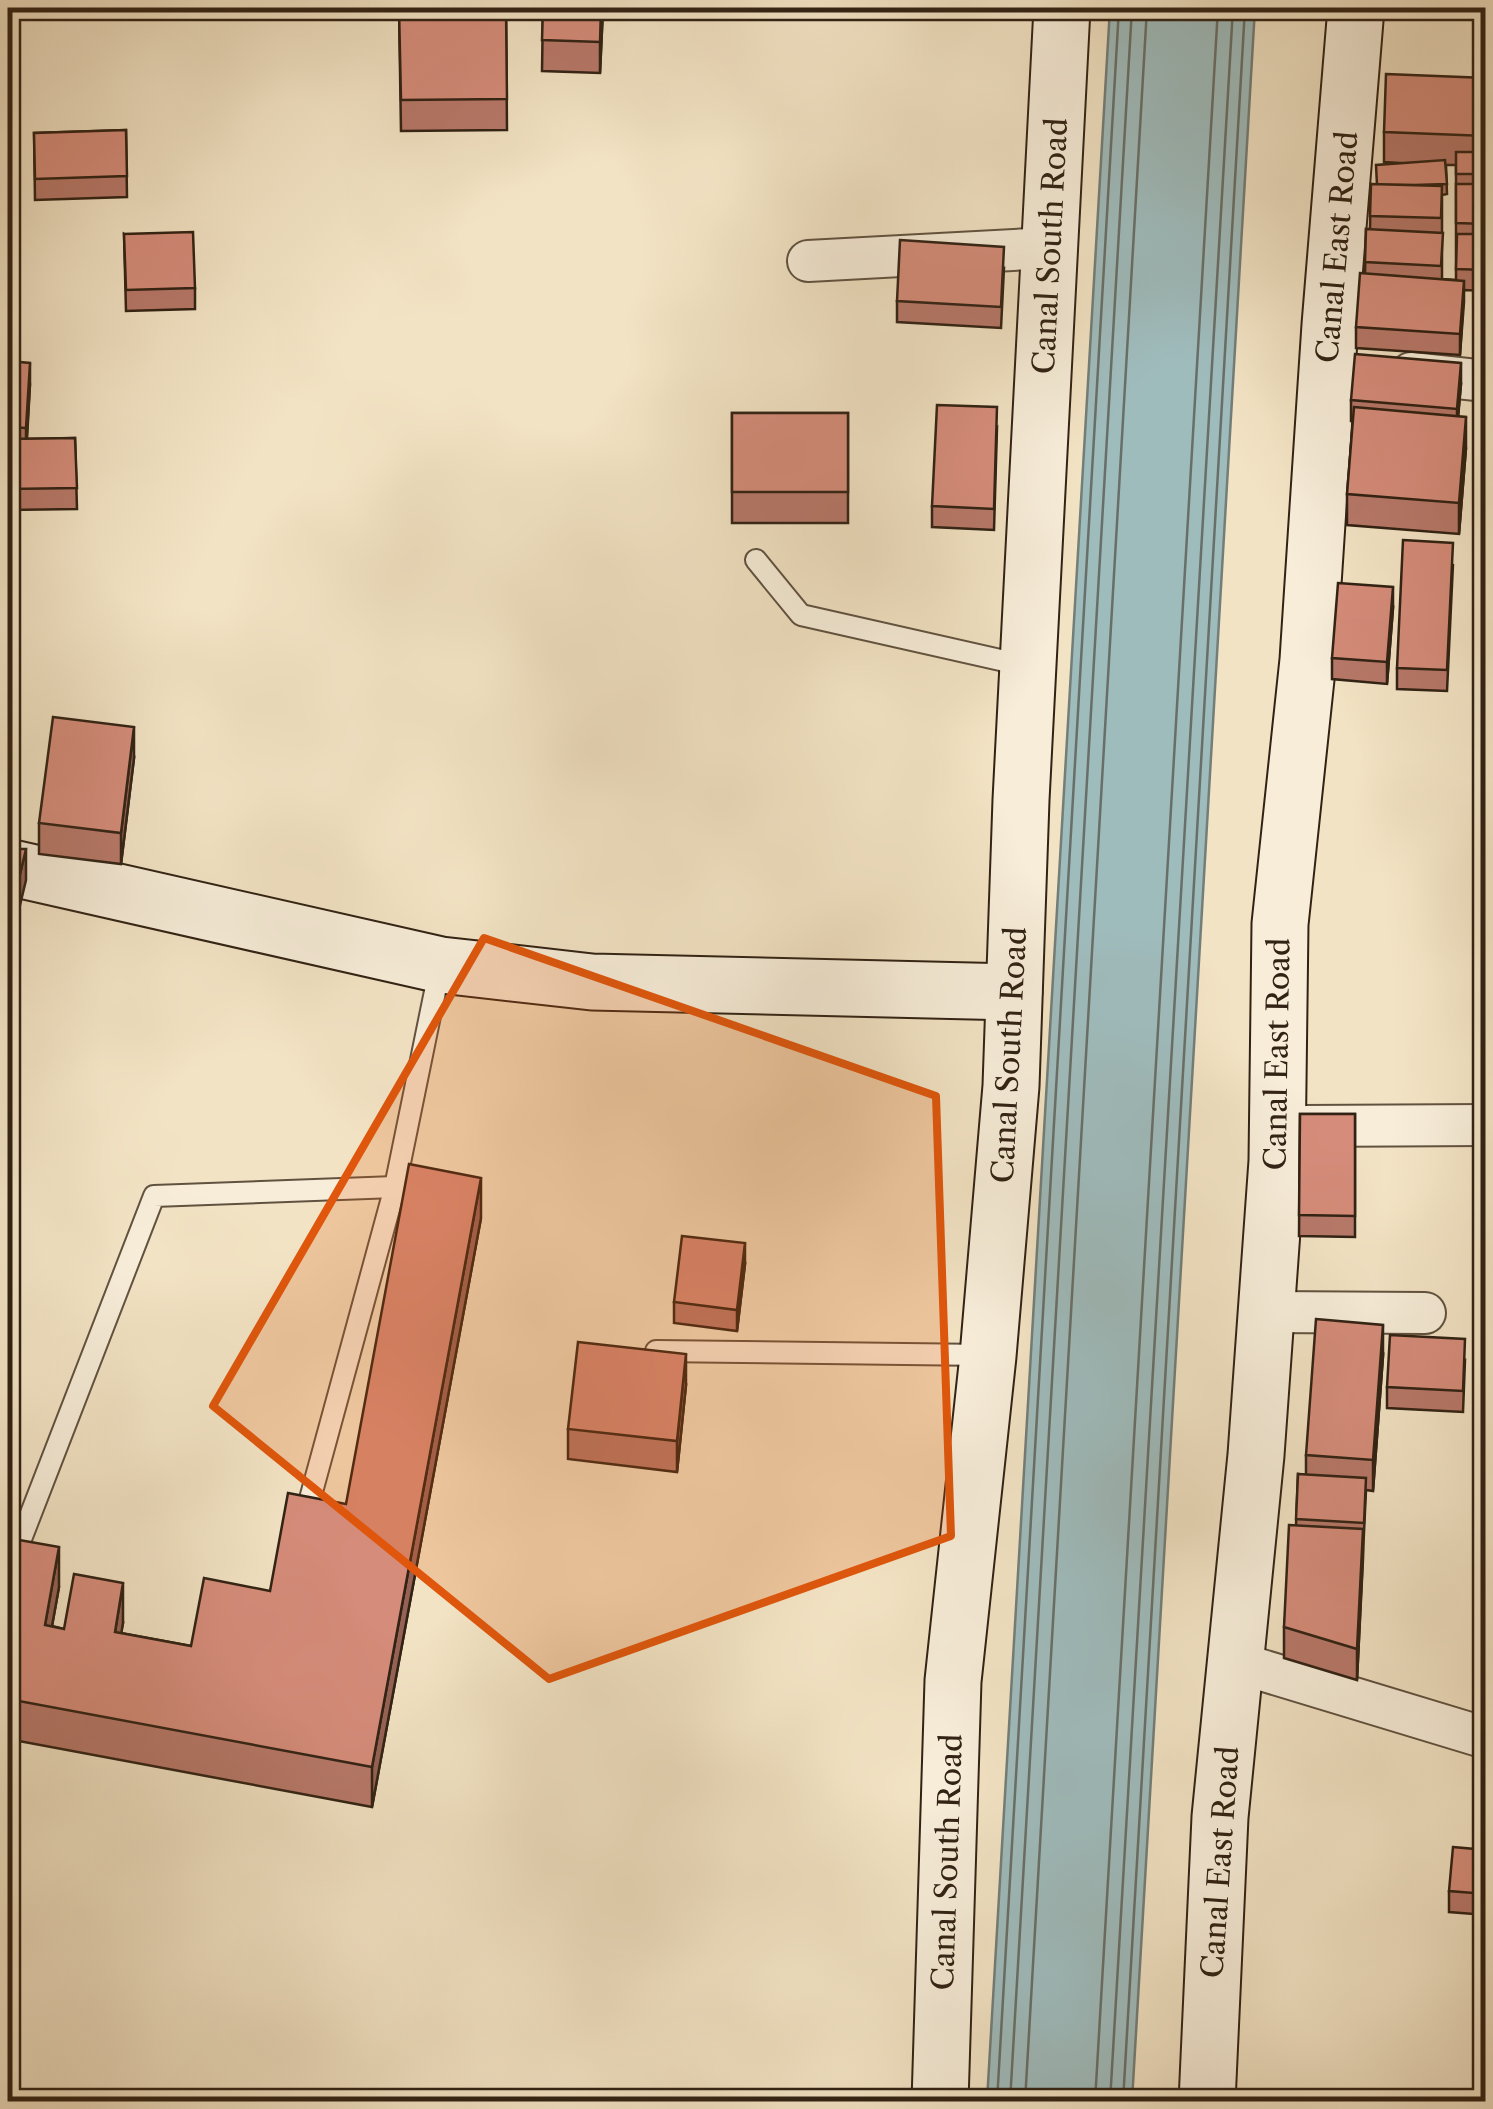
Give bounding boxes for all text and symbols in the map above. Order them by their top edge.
street label: Canal South Road [1025,117,1075,375]
street label: Canal East Road [1308,130,1366,364]
street label: Canal South Road [984,926,1034,1184]
street label: Canal East Road [1256,937,1298,1171]
street label: Canal South Road [924,1733,970,1991]
street label: Canal East Road [1193,1745,1247,1979]

